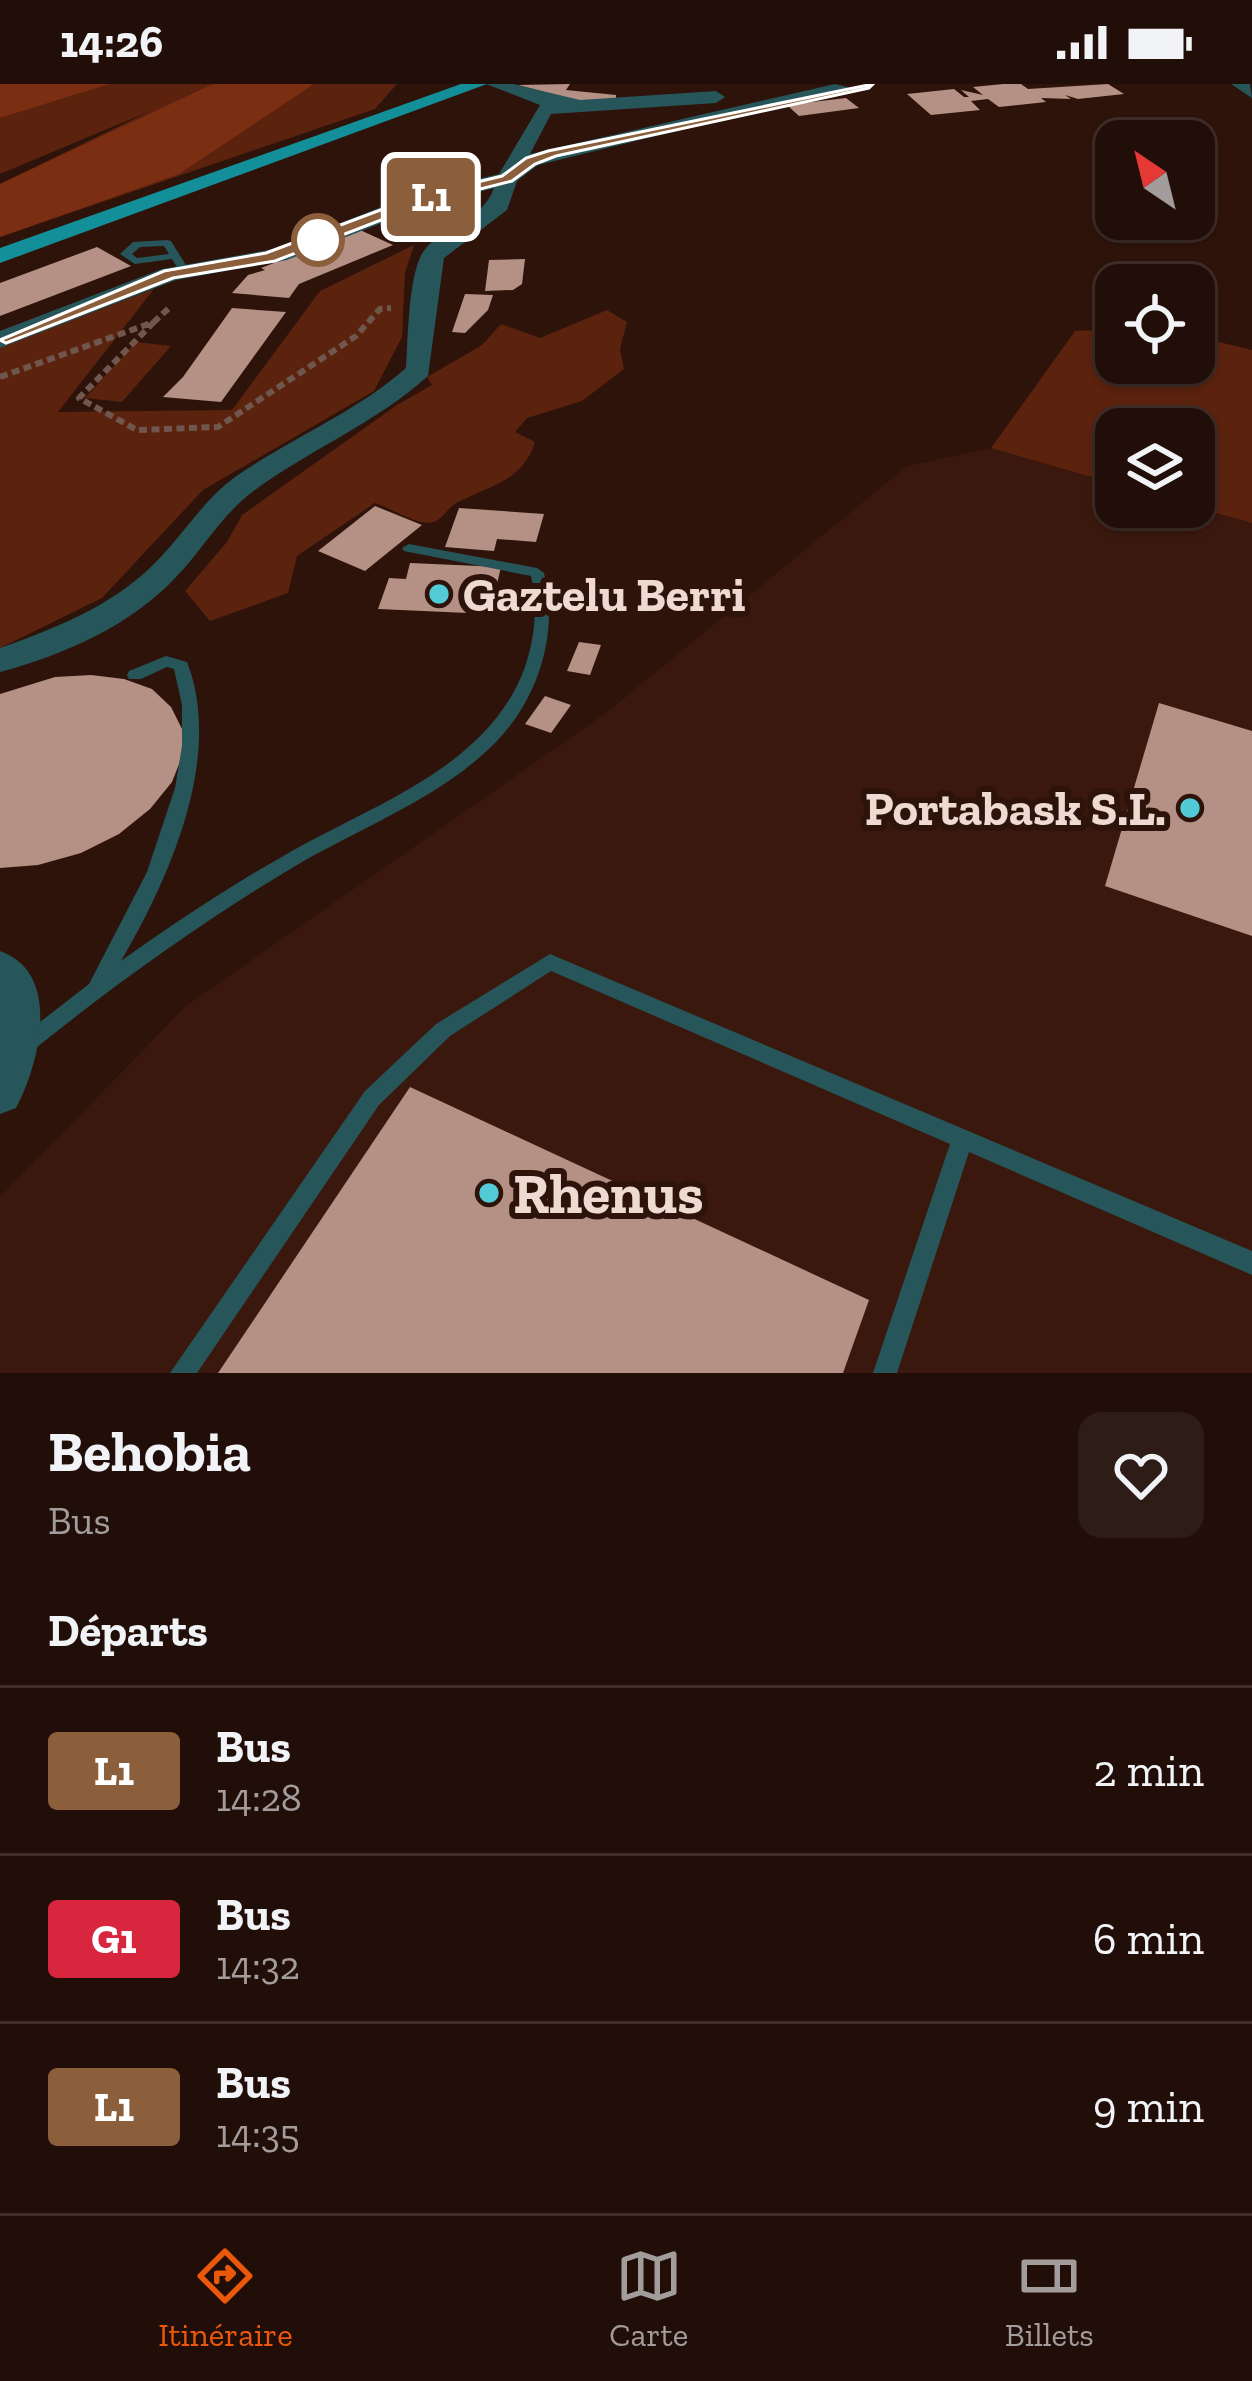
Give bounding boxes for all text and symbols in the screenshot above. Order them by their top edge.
text: 14:26 [60,15,163,69]
north arrow [1095,120,1215,240]
map controls [1095,120,1215,528]
line badge: L1 [377,158,485,236]
text: L1 [411,171,451,222]
unlabelled marker [293,215,343,265]
button: locate [1095,264,1215,384]
button: layers [1095,408,1215,528]
place label: Gaztelu Berri [463,566,746,623]
marker: Gaztelu Berri [426,581,452,607]
place label: Portabask S.L. [865,780,1166,837]
marker: Portabask S.L. [1177,795,1203,821]
place label: Rhenus [513,1159,703,1228]
marker: Rhenus [476,1180,502,1206]
button: heart [1078,1412,1204,1538]
text: Behobia [48,1417,251,1486]
text: Bus [48,1497,111,1544]
text: Départs [48,1604,208,1658]
text: Bus [216,1720,291,1774]
text: 2 min [1093,1744,1204,1798]
text: L1 [94,1745,134,1796]
text: 14:28 [216,1774,302,1821]
text: Bus [216,1888,291,1942]
text: 6 min [1093,1912,1204,1966]
text: G1 [91,1913,137,1964]
text: 14:32 [216,1942,300,1989]
text: Bus [216,2056,291,2110]
text: 9 min [1093,2080,1204,2134]
text: L1 [94,2081,134,2132]
text: 14:35 [216,2110,300,2157]
tab: Itinéraire [158,2243,293,2354]
tab: Carte [609,2243,688,2354]
tab: Billets [1005,2243,1094,2354]

